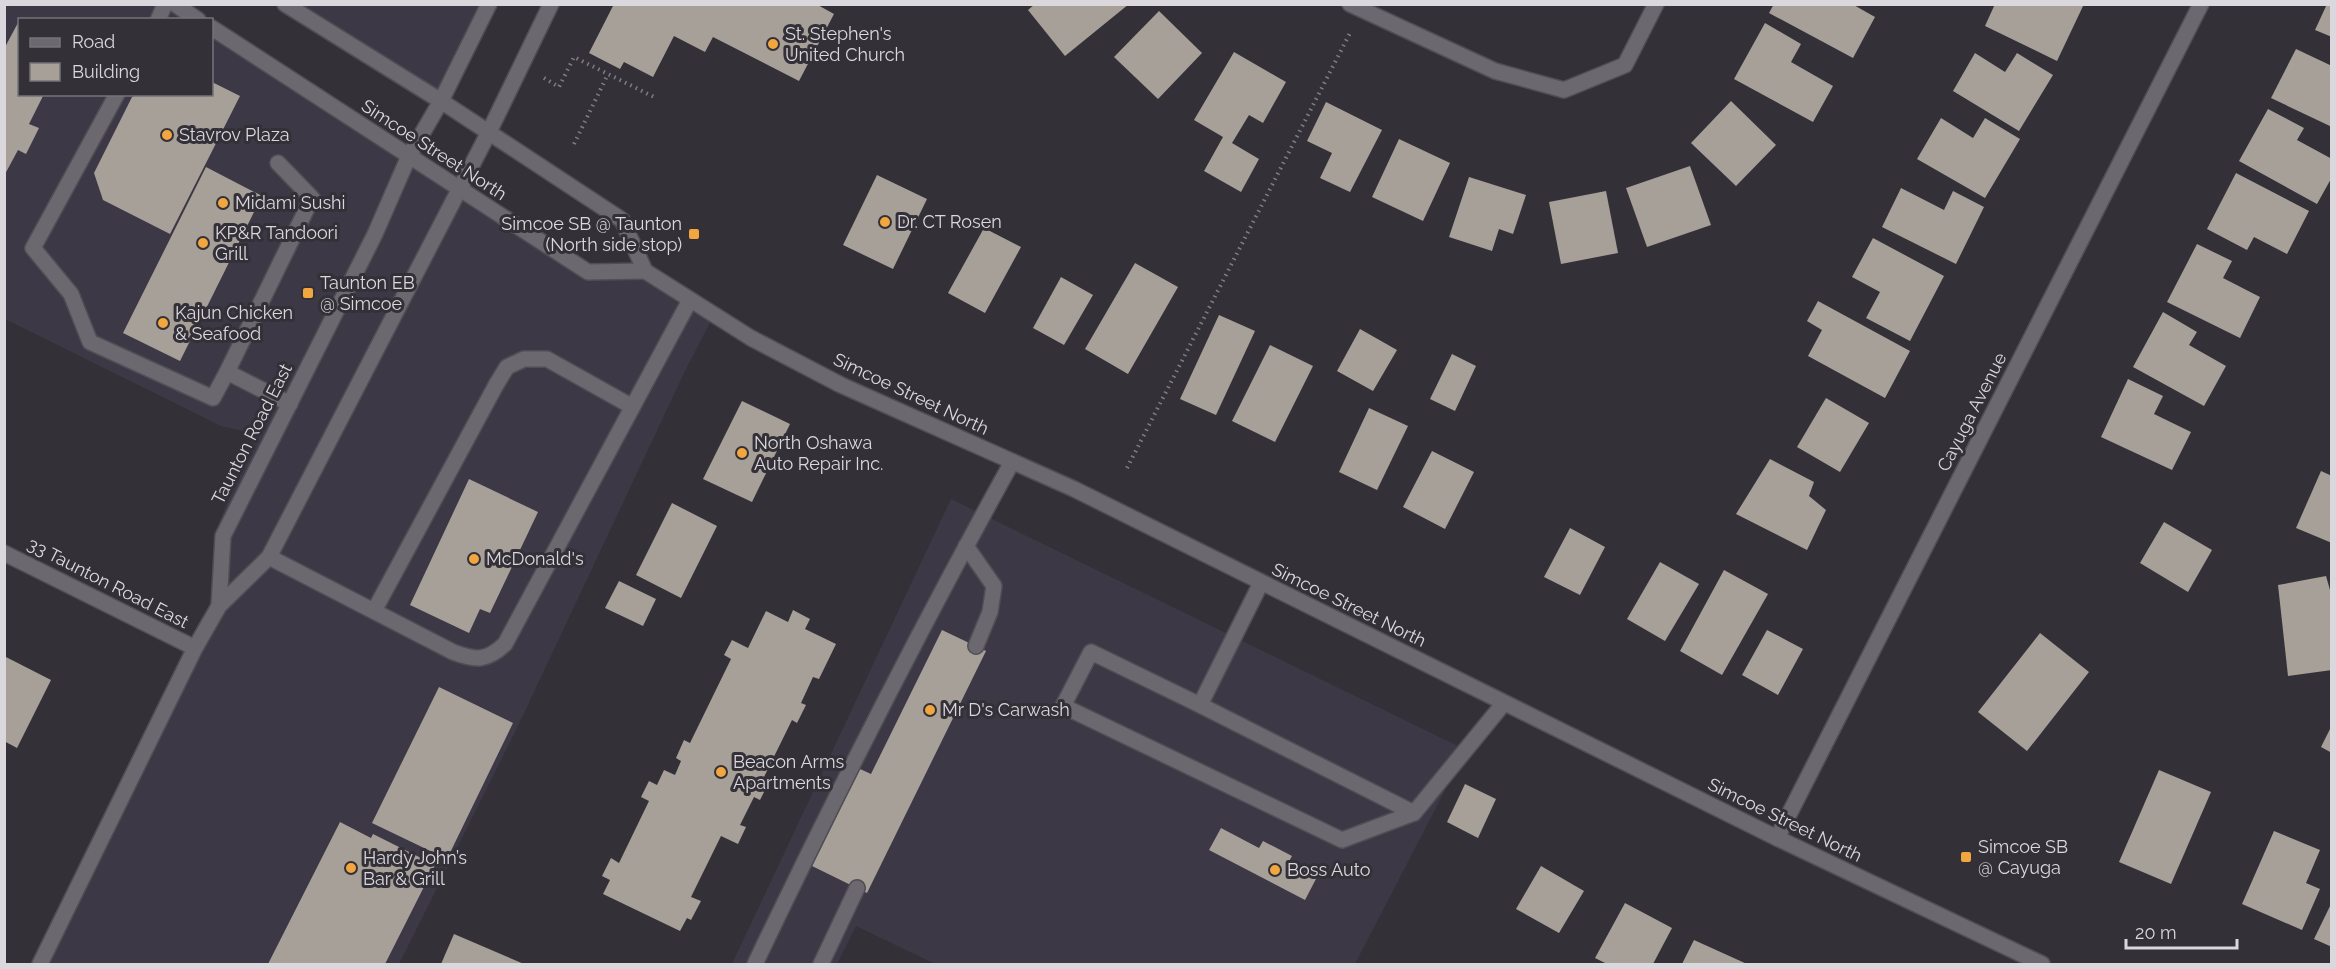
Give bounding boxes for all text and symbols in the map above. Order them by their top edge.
legend [18,18,213,96]
place label: St. Stephen's United Church [785,23,905,65]
text: Road [72,31,115,52]
marker: St. Stephen's United Church [766,37,780,51]
text: Building [72,61,140,82]
street label: Simcoe Street North [358,95,511,204]
place label: Stavrov Plaza [179,124,290,145]
marker: Stavrov Plaza [160,128,174,142]
place label: Midami Sushi [235,192,346,213]
marker: Midami Sushi [216,196,230,210]
place label: Dr. CT Rosen [897,211,1002,232]
place label: Simcoe SB @ Taunton (North side stop) [501,213,682,255]
marker: Dr. CT Rosen [878,215,892,229]
place label: KP&R Tandoori Grill [215,222,338,264]
marker: Simcoe SB @ Taunton (North side stop) [687,227,701,241]
marker: KP&R Tandoori Grill [196,236,210,250]
place label: Taunton EB @ Simcoe [320,272,415,314]
marker: Taunton EB @ Simcoe [301,286,315,300]
place label: Kajun Chicken & Seafood [175,302,293,344]
marker: Kajun Chicken & Seafood [156,316,170,330]
street label: Simcoe Street North [830,348,992,439]
street label: Cayuga Avenue [1933,349,2011,475]
street label: Taunton Road East [207,360,296,508]
place label: North Oshawa Auto Repair Inc. [754,432,883,474]
marker: North Oshawa Auto Repair Inc. [735,446,749,460]
street label: 33 Taunton Road East [24,533,192,632]
place label: McDonald's [486,548,584,569]
marker: McDonald's [467,552,481,566]
street label: Simcoe Street North [1269,558,1430,651]
place label: Mr D's Carwash [942,699,1070,720]
marker: Mr D's Carwash [923,703,937,717]
place label: Beacon Arms Apartments [733,751,844,793]
marker: Beacon Arms Apartments [714,765,728,779]
street label: Simcoe Street North [1705,773,1866,866]
place label: Simcoe SB @ Cayuga [1978,836,2068,878]
place label: Hardy John’s Bar & Grill [363,847,467,889]
marker: Simcoe SB @ Cayuga [1959,850,1973,864]
place label: Boss Auto [1287,859,1371,880]
marker: Hardy John’s Bar & Grill [344,861,358,875]
marker: Boss Auto [1268,863,1282,877]
scale bar [2126,912,2237,950]
text: 20 m [2135,922,2177,943]

